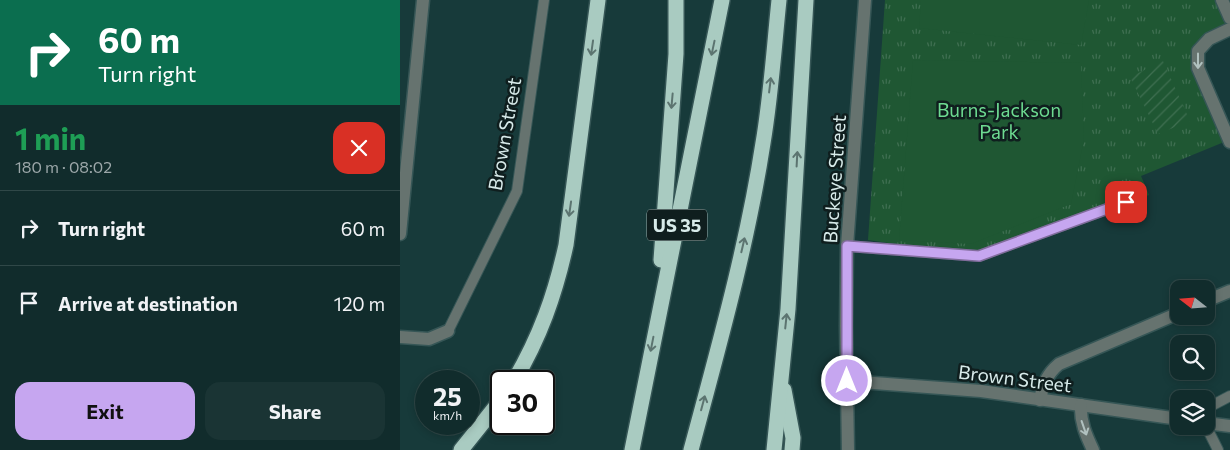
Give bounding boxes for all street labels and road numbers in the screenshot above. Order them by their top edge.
street label: Brown Street [483,76,525,192]
street label: Buckeye Street [818,114,850,244]
road number: US 35 [647,210,707,240]
street label: Brown Street [957,360,1073,396]

